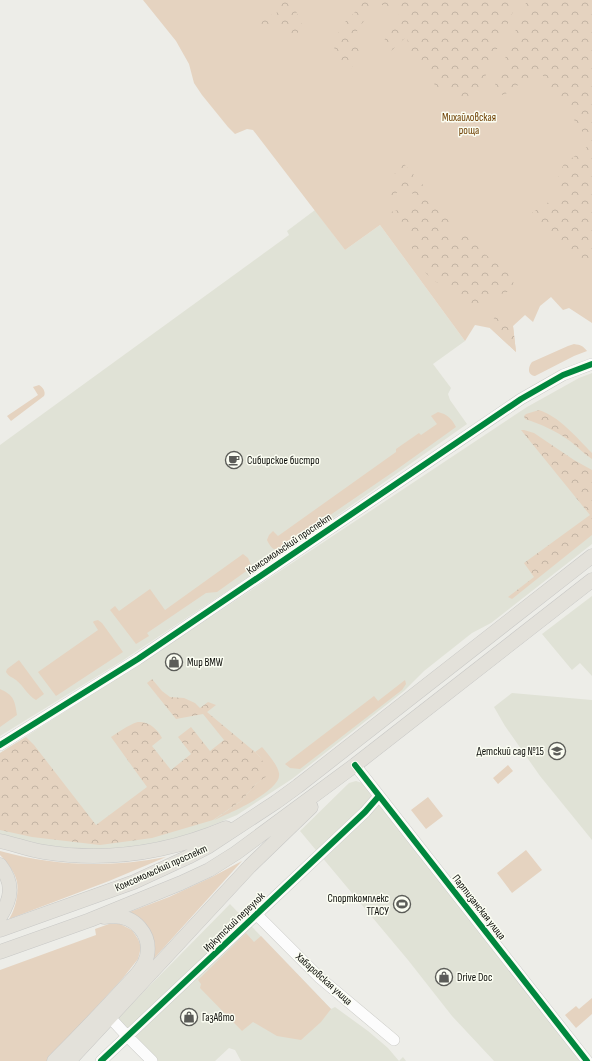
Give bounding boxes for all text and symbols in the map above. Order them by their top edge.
park label: Михайловская роща [442,111,496,137]
cafe icon: Сибирское бистро [224,450,244,470]
place label: Сибирское бистро [247,454,320,467]
street label: Комсомольский проспект [244,511,334,577]
shop icon: Мир BMW [164,652,184,672]
place label: Мир BMW [187,656,223,669]
school or university icon: Детский сад №15 [547,741,567,761]
place label: Детский сад №15 [476,745,544,758]
street label: Комсомольский проспект [113,842,209,894]
street label: Партизанская улица [450,872,508,942]
street label: Иркутский переулок [201,889,268,954]
place label: Спорткомплекс ТГАСУ [327,892,389,918]
sports icon: Спорткомплекс ТГАСУ [392,894,412,914]
street label: Хабаровская улица [292,950,355,1008]
shop icon: Drive Doc [434,967,454,987]
place label: Drive Doc [457,971,492,984]
shop icon: ГазАвто [179,1007,199,1027]
place label: ГазАвто [202,1011,235,1024]

